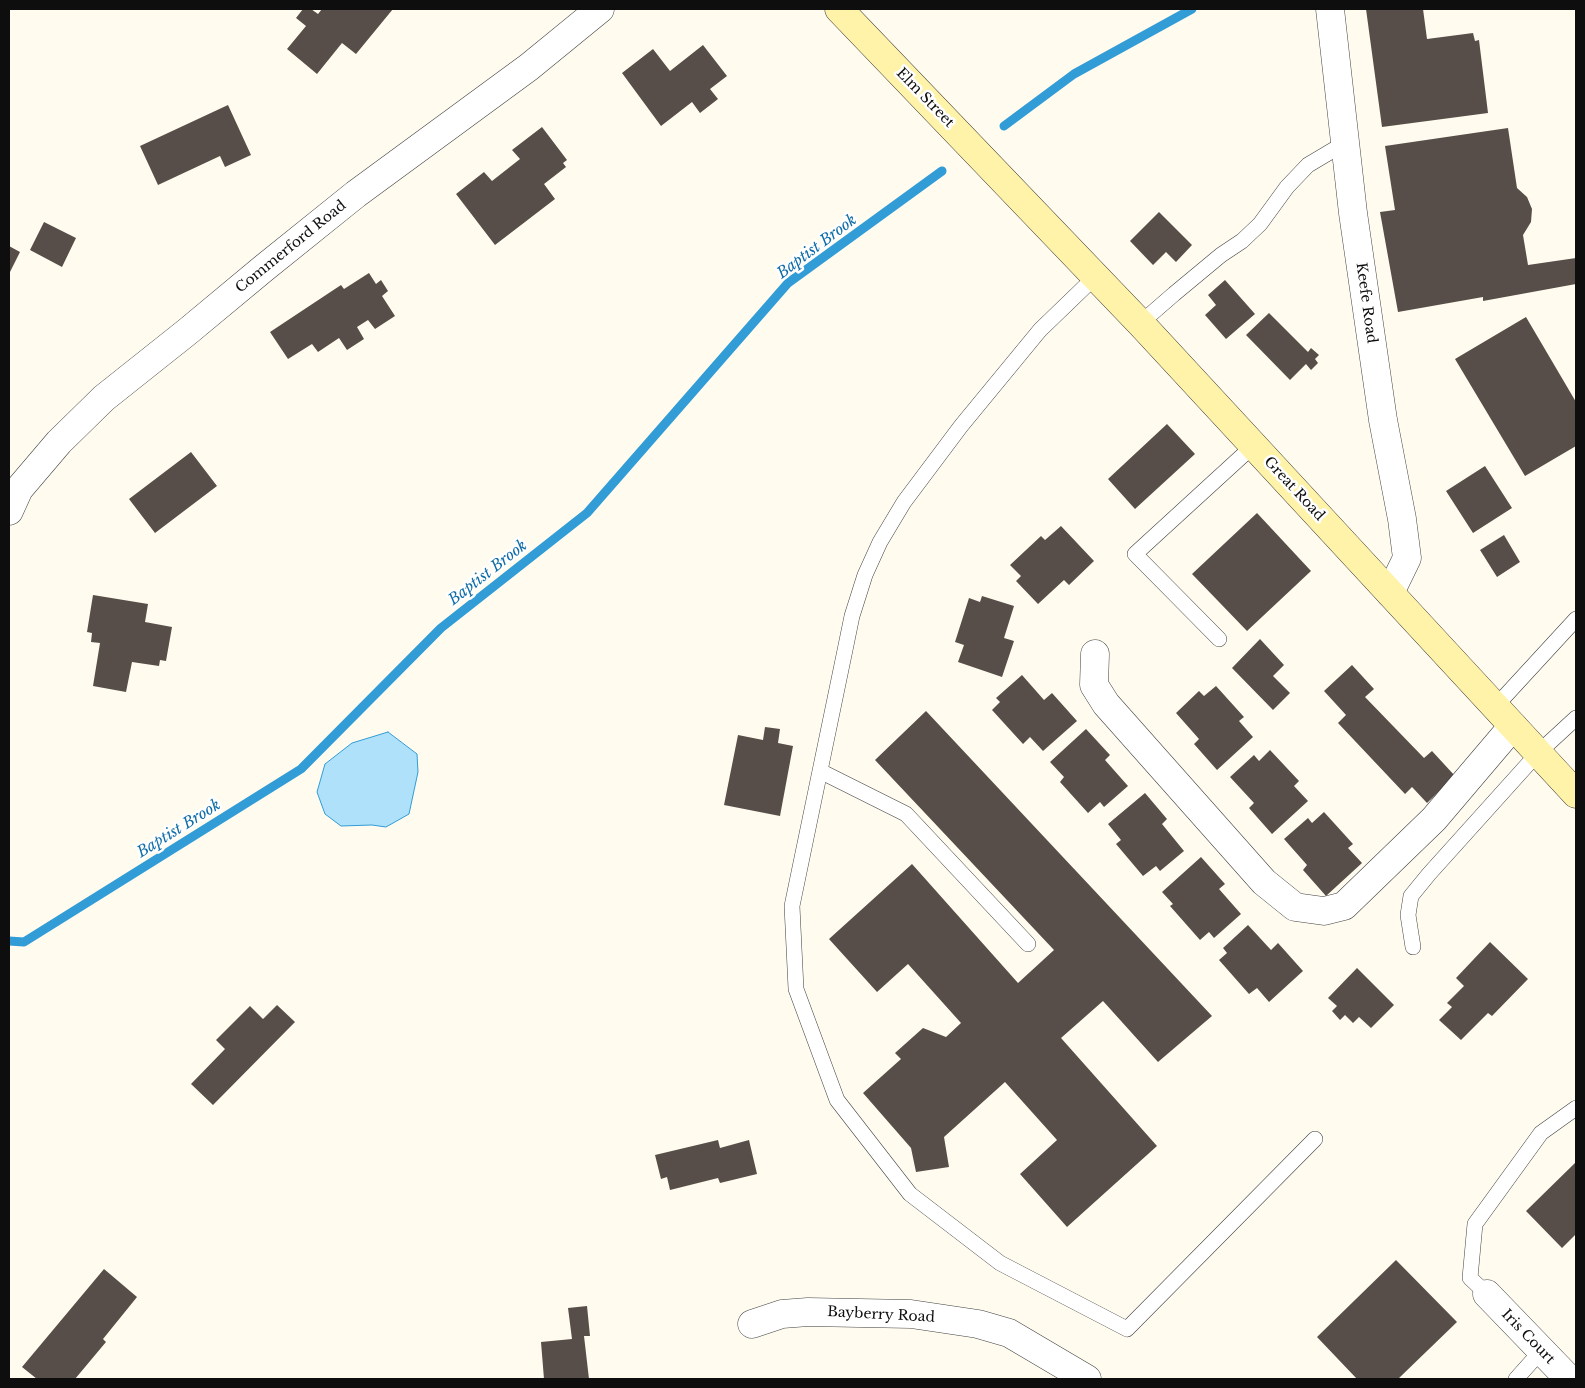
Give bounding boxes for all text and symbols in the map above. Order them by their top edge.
street label: Elm Street [893,65,957,131]
street label: Commerford Road [232,197,350,297]
water label: Baptist Brook [774,211,860,283]
street label: Keefe Road [1352,261,1380,345]
street label: Great Road [1260,454,1328,524]
water label: Baptist Brook [445,537,531,609]
water label: Baptist Brook [134,796,224,862]
street label: Bayberry Road [827,1304,935,1326]
street label: Iris Court [1498,1306,1558,1368]

